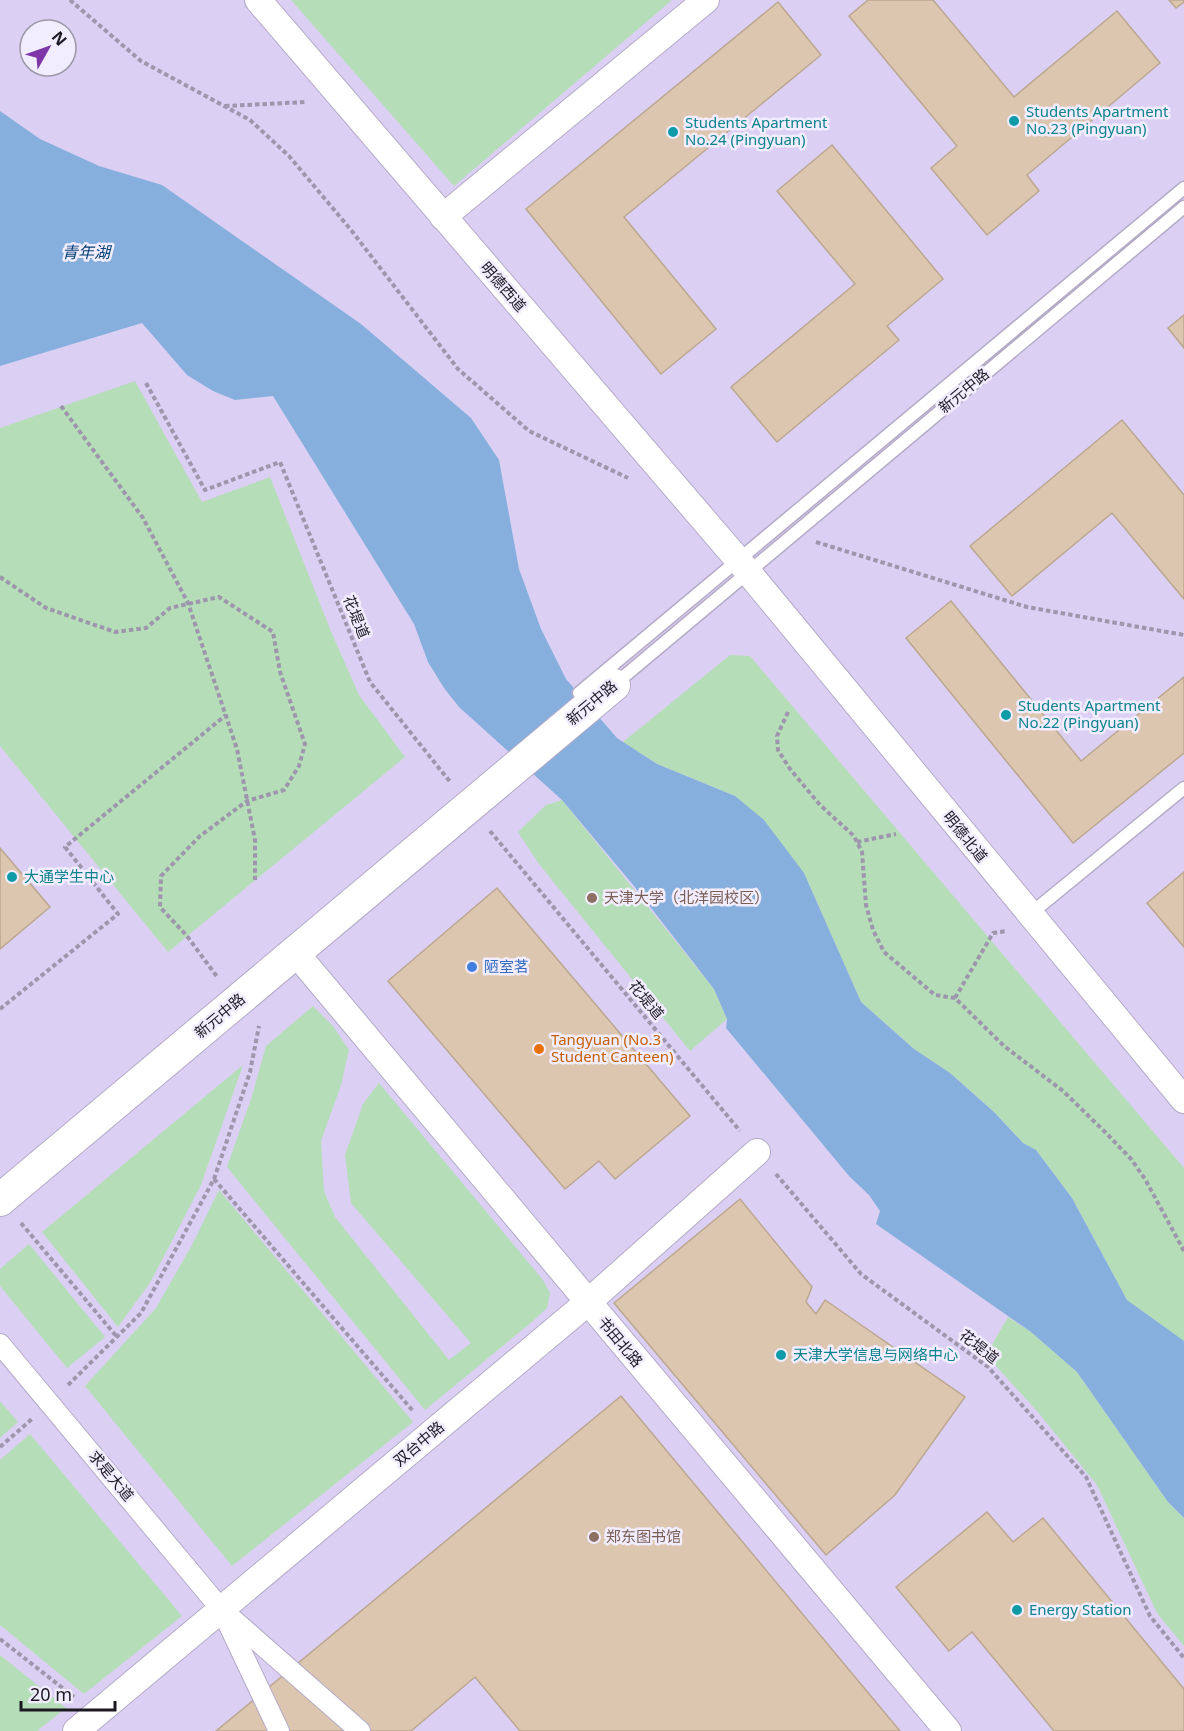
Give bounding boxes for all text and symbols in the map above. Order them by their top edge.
north arrow [18,18,78,78]
text: N [47,26,72,50]
place label: Students Apartment No.23 (Pingyuan) [1026,101,1169,138]
place label: Students Apartment No.24 (Pingyuan) [685,112,828,149]
marker: Students Apartment No.23 (Pingyuan) [1007,114,1021,128]
marker: Students Apartment No.24 (Pingyuan) [666,125,680,139]
water label: 青年湖 [62,241,113,263]
street label: 明德西道 [477,257,531,316]
street label: 新元中路 [934,363,993,417]
street label: 花堤道 [339,592,375,641]
street label: 新元中路 [562,675,621,729]
place label: Students Apartment No.22 (Pingyuan) [1018,695,1161,732]
marker: Students Apartment No.22 (Pingyuan) [999,708,1013,722]
street label: 明德北道 [939,807,992,866]
place label: 大通学生中心 [24,866,114,886]
marker: 大通学生中心 [5,870,19,884]
place label: 天津大学（北洋园校区） [604,887,769,907]
marker: 天津大学（北洋园校区） [585,891,599,905]
place label: 陋室茗 [484,956,529,976]
marker: 陋室茗 [465,960,479,974]
street label: 花堤道 [625,976,669,1023]
street label: 新元中路 [190,988,249,1042]
place label: Tangyuan (No.3 Student Canteen) [551,1029,673,1066]
marker: Tangyuan (No.3 Student Canteen) [532,1042,546,1056]
street label: 书田北路 [594,1312,648,1371]
street label: 花堤道 [956,1324,1004,1368]
place label: 天津大学信息与网络中心 [793,1344,958,1364]
marker: 天津大学信息与网络中心 [774,1348,788,1362]
street label: 双台中路 [389,1416,448,1470]
street label: 求是大道 [85,1446,139,1505]
place label: 郑东图书馆 [606,1526,681,1546]
marker: 郑东图书馆 [587,1530,601,1544]
place label: Energy Station [1029,1599,1132,1619]
marker: Energy Station [1010,1603,1024,1617]
scale bar [21,1674,116,1712]
text: 20 m [30,1682,72,1706]

